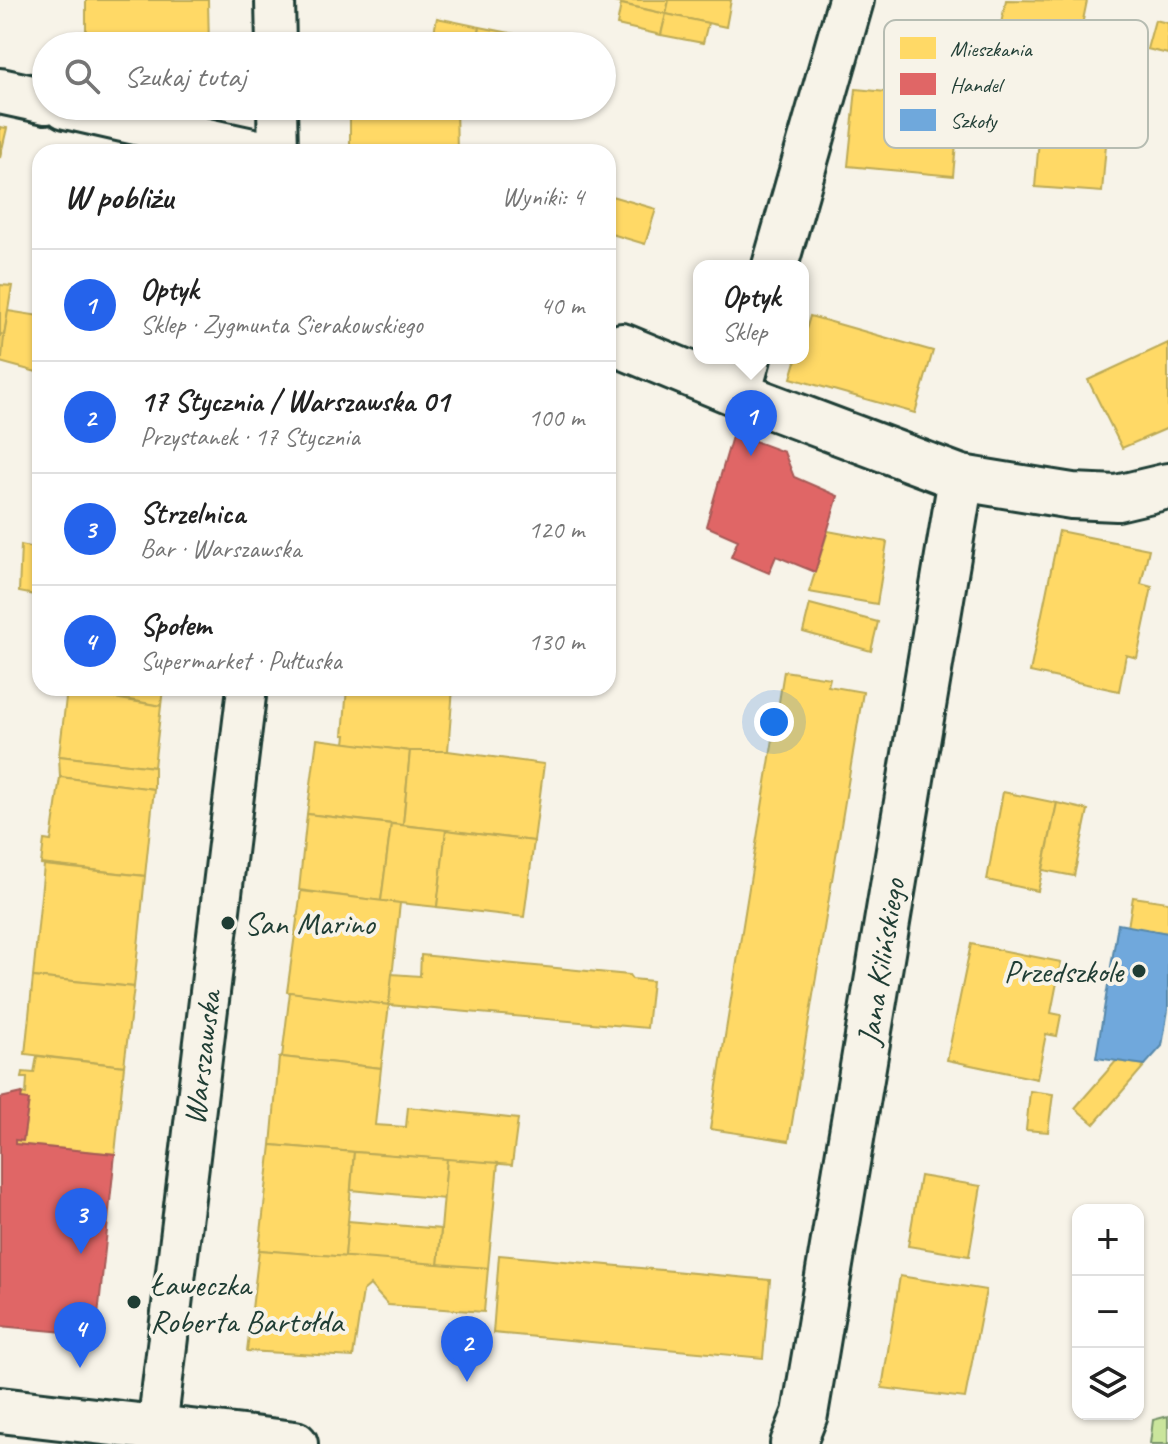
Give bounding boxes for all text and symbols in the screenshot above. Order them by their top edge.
legend [884,20,1148,148]
search box [32,32,616,120]
text: Mieszkania [950,35,1033,63]
icon: search [60,54,104,98]
text: Szukaj tutaj [124,57,246,95]
text: Handel [950,71,1006,99]
text: Szkoły [950,107,999,135]
text: W pobliżu [64,175,173,218]
text: Wyniki: 4 [502,180,584,213]
popup [693,260,809,364]
text: Optyk [140,270,198,308]
text: Optyk [722,277,780,315]
text: 1 [84,289,96,322]
text: 40 m [540,289,584,322]
text: Sklep · Zygmunta Sierakowskiego [140,308,423,341]
text: Sklep [722,315,767,348]
text: 17 Stycznia / Warszawska 01 [140,382,449,420]
pin: 1 [725,390,777,456]
text: 2 [84,401,96,434]
text: 100 m [528,401,584,434]
text: Przystanek · 17 Stycznia [140,420,360,453]
text: Strzelnica [140,494,245,532]
text: 3 [84,513,96,546]
text: 120 m [528,513,584,546]
text: Bar · Warszawska [140,532,301,565]
text: Społem [140,606,211,644]
text: 4 [84,625,96,658]
text: 130 m [528,625,584,658]
text: Supermarket · Pułtuska [140,644,342,677]
your location [754,702,794,742]
street label: Jana Kilińskiego [847,874,915,1050]
place label: San Marino [244,903,376,944]
marker: San Marino [219,914,237,932]
place label: Przedszkole [1004,951,1126,992]
marker: Przedszkole [1130,962,1148,980]
street label: Warszawska [173,986,231,1127]
pin: 3 [55,1188,107,1254]
map controls [1072,1204,1144,1420]
button: + [1072,1204,1144,1276]
place label: Ławeczka Roberta Bartołda [150,1264,345,1342]
button: − [1072,1276,1144,1348]
marker: Ławeczka Roberta Bartołda [125,1293,143,1311]
pin: 4 [54,1302,106,1368]
pin: 2 [441,1316,493,1382]
button: layers [1072,1348,1144,1420]

